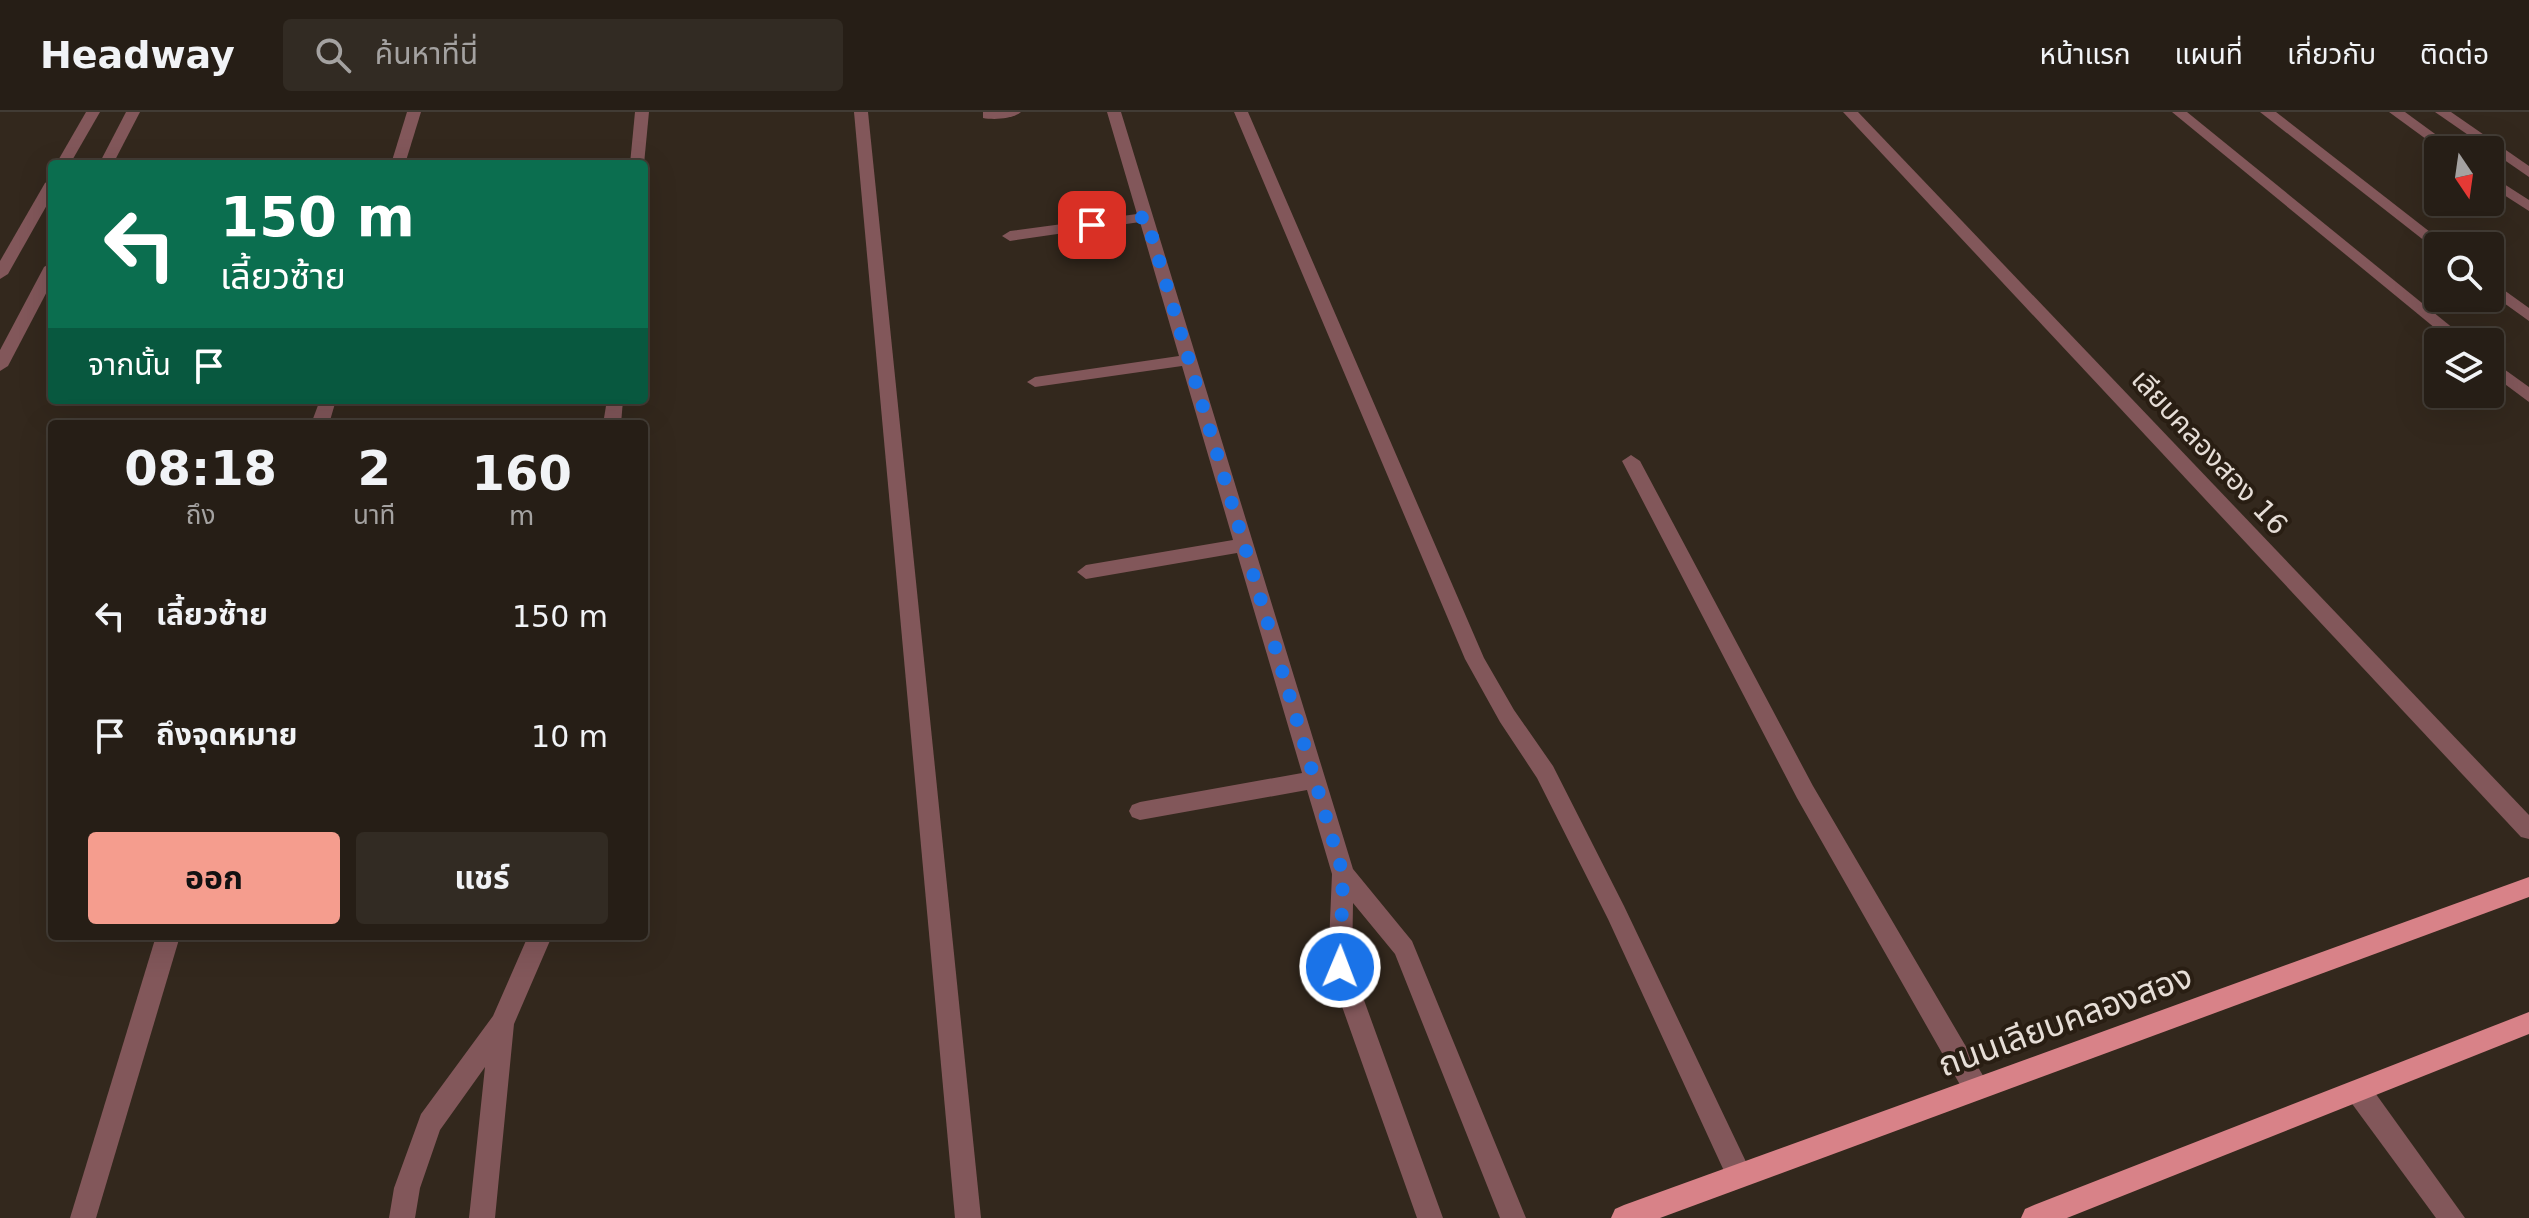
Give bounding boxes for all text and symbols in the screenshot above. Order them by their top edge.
search box [283,19,843,91]
text: Headway [40,33,235,77]
icon: search [311,33,355,77]
text: ค้นหาที่นี่ [375,36,478,71]
text: หน้าแรก [2040,38,2131,71]
text: แผนที่ [2175,38,2243,71]
text: เกี่ยวกับ [2287,38,2376,71]
text: ติดต่อ [2420,38,2489,71]
north arrow [2424,136,2504,216]
map controls [2424,136,2504,408]
text: 150 m [220,184,415,249]
pin [1058,191,1126,259]
icon: left [88,192,192,296]
icon: arrive [1070,203,1114,247]
button: search [2424,232,2504,312]
text: เลี้ยวซ้าย [220,256,346,297]
button: layers [2424,328,2504,408]
icon: arrive [187,344,231,388]
text: จากนั้น [88,347,171,382]
street label: เลียบคลองสอง 16 [2125,363,2294,542]
text: 08:18 [124,440,277,496]
text: 2 [358,440,391,496]
text: 160 [472,445,572,501]
text: ถึง [186,500,215,530]
text: นาที [353,500,395,530]
text: m [509,501,534,531]
icon: left [88,594,132,638]
text: เลี้ยวซ้าย [156,597,268,632]
text: 150 m [512,599,608,634]
icon: arrive [88,714,132,758]
text: ถึงจุดหมาย [156,717,297,752]
text: 10 m [531,719,608,754]
button: ออก [88,832,340,924]
button: แชร์ [356,832,608,924]
position arrow [1298,925,1382,1009]
street label: ถนนเลียบคลองสอง [1933,955,2197,1085]

